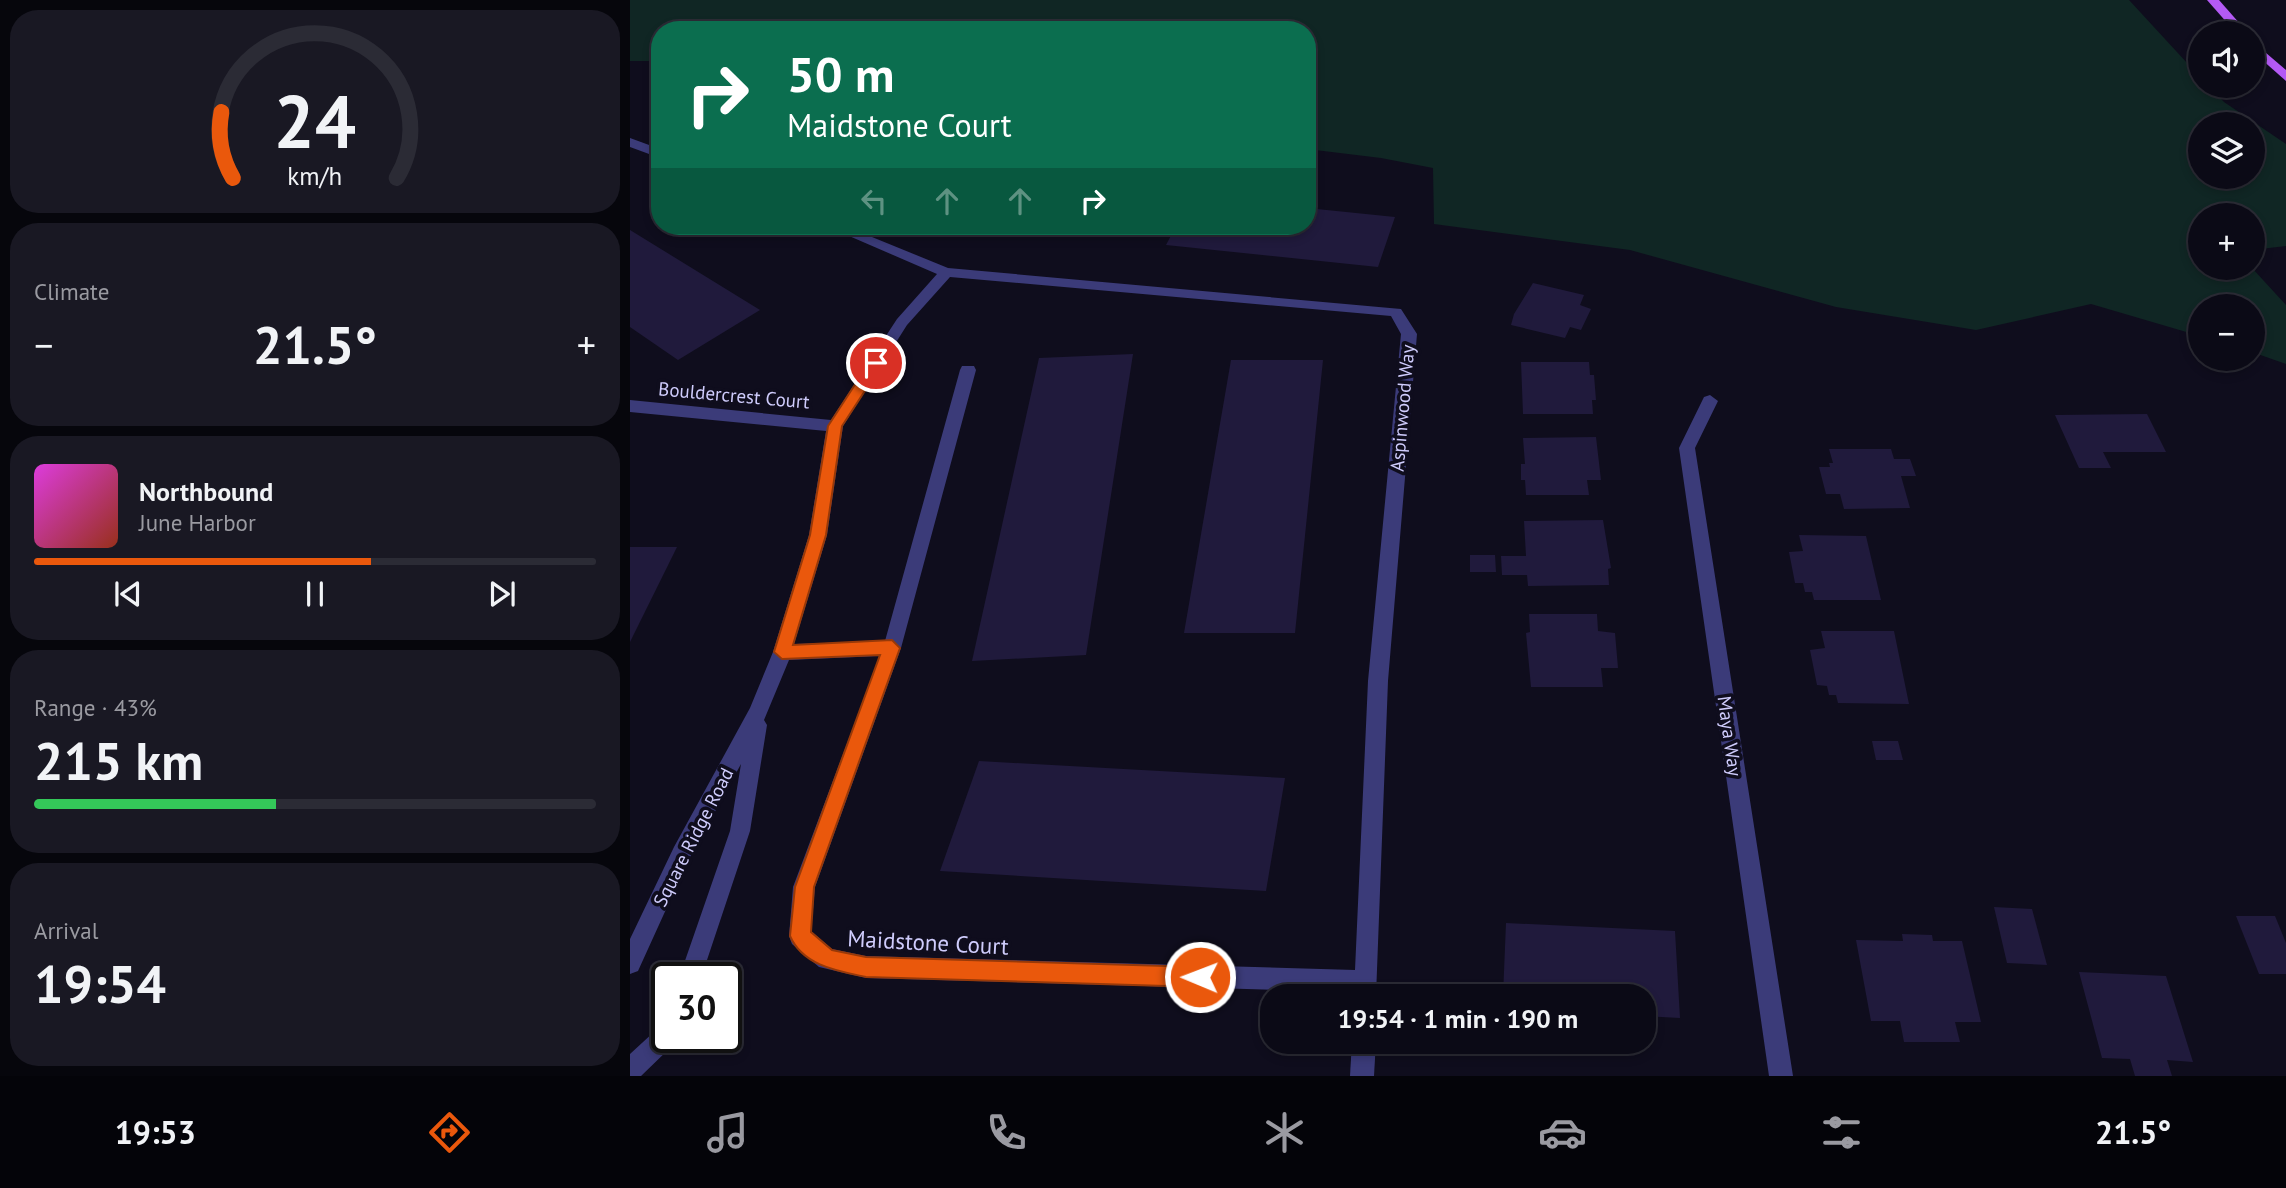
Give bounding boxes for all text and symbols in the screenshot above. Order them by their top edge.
map controls [2188,21,2265,371]
button: sound [2188,21,2265,98]
text: 50 m [787,42,894,106]
icon: right [672,49,763,140]
text: 24 [274,74,356,168]
text: Maidstone Court [787,104,1012,146]
button: layers [2188,112,2265,189]
text: km/h [288,159,342,191]
icon: left [855,182,893,220]
icon: ahead [928,182,966,220]
icon: ahead [1001,182,1039,220]
icon: right [1074,182,1112,220]
button: + [2188,203,2265,280]
text: Climate [34,277,109,306]
button: − [2188,294,2265,371]
text: 21.5° [253,311,377,378]
text: − [34,320,53,369]
text: + [577,320,596,369]
pin [846,333,906,393]
street label: Aspinwood Way [1385,343,1420,472]
icon: arrive [857,344,895,382]
street label: Bouldercrest Court [657,376,811,414]
text: Northbound [139,475,273,508]
text: June Harbor [139,508,256,537]
icon: previous [109,575,147,613]
icon: pause [296,575,334,613]
icon: next [483,575,521,613]
text: Range · 43% [34,693,157,722]
street label: Maya Way [1713,694,1748,778]
text: 215 km [34,727,203,794]
street label: Square Ridge Road [648,763,738,911]
text: Arrival [34,916,98,945]
street label: Maidstone Court [847,923,1010,961]
position arrow [1163,940,1237,1014]
text: 19:54 [34,950,166,1017]
speed limit sign: 30 [651,962,742,1053]
text: 19:54 · 1 min · 190 m [1338,1002,1578,1035]
icon: directions [425,1108,474,1157]
icon: music [703,1108,752,1157]
icon: phone [982,1108,1031,1157]
icon: climate [1260,1108,1309,1157]
icon: car [1538,1108,1587,1157]
icon: filters [1817,1108,1866,1157]
text: 19:53 [115,1111,196,1153]
text: 21.5° [2095,1111,2171,1153]

